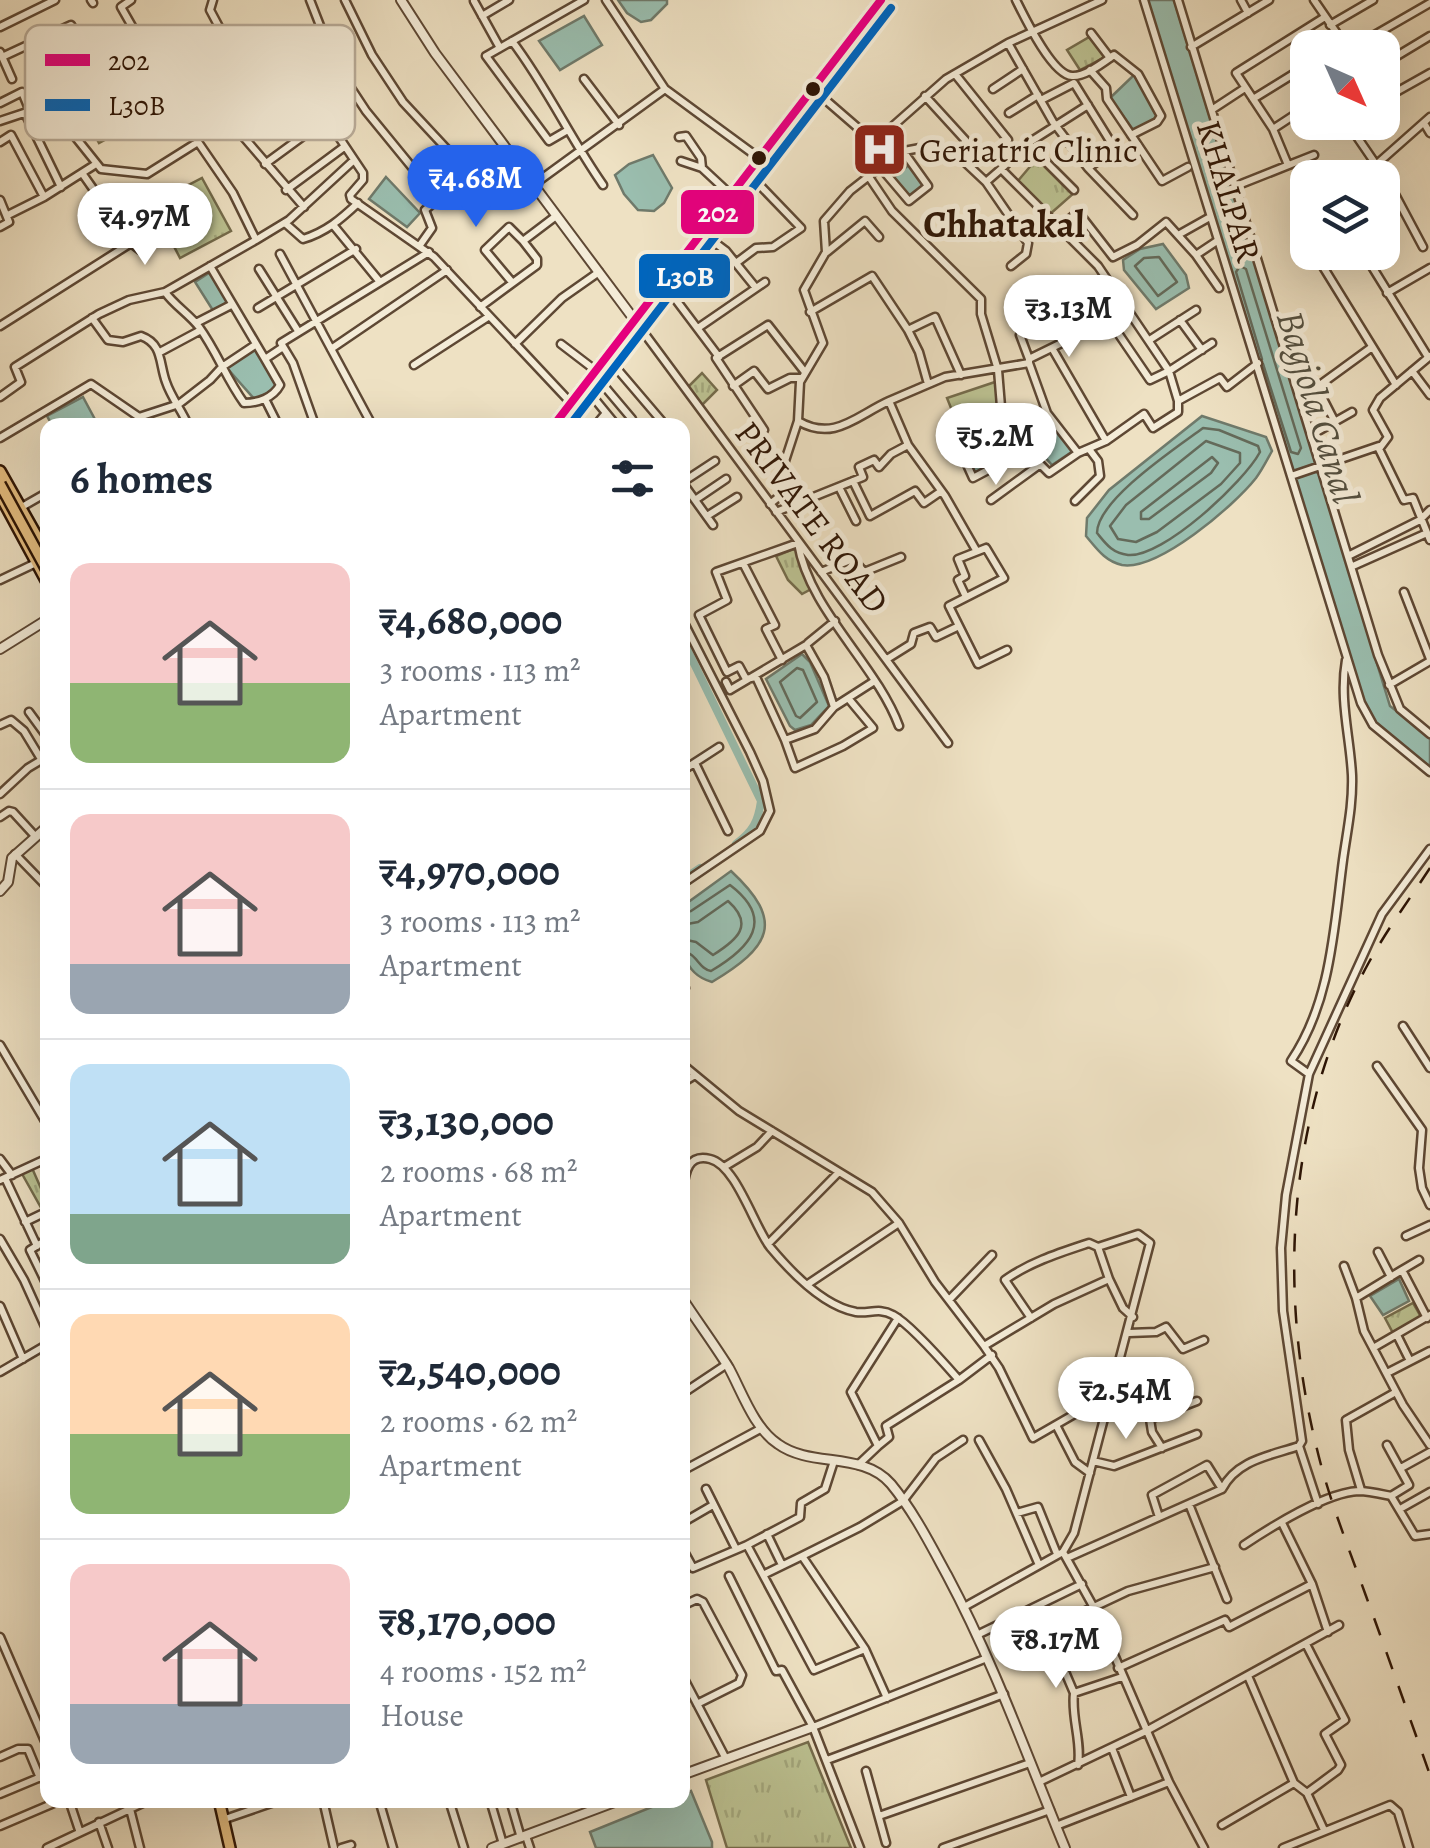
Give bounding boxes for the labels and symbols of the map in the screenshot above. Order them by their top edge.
legend [25,25,355,140]
north arrow [1290,30,1400,140]
text: 202 [108,42,150,80]
unlabelled marker [803,79,823,99]
text: L30B [108,87,165,125]
street label: KHALPAR [1185,114,1273,268]
hospital icon: Geriatric Clinic [850,120,910,180]
place label: Geriatric Clinic [919,126,1138,174]
pin: ₹4.68M [395,145,557,230]
unlabelled marker [749,148,769,168]
pin: ₹4.97M [64,183,226,268]
line badge: 202 [679,188,756,236]
text: 202 [697,194,739,232]
district label: Chhatakal [923,198,1085,250]
line badge: L30B [637,252,732,300]
text: L30B [656,258,714,296]
pin: ₹3.13M [988,275,1150,360]
water label: Bagjola Canal [1264,304,1372,510]
pin: ₹5.2M [926,403,1066,488]
street label: PRIVATE ROAD [724,411,900,623]
pin: ₹2.54M [1045,1357,1207,1442]
pin: ₹8.17M [975,1606,1137,1691]

